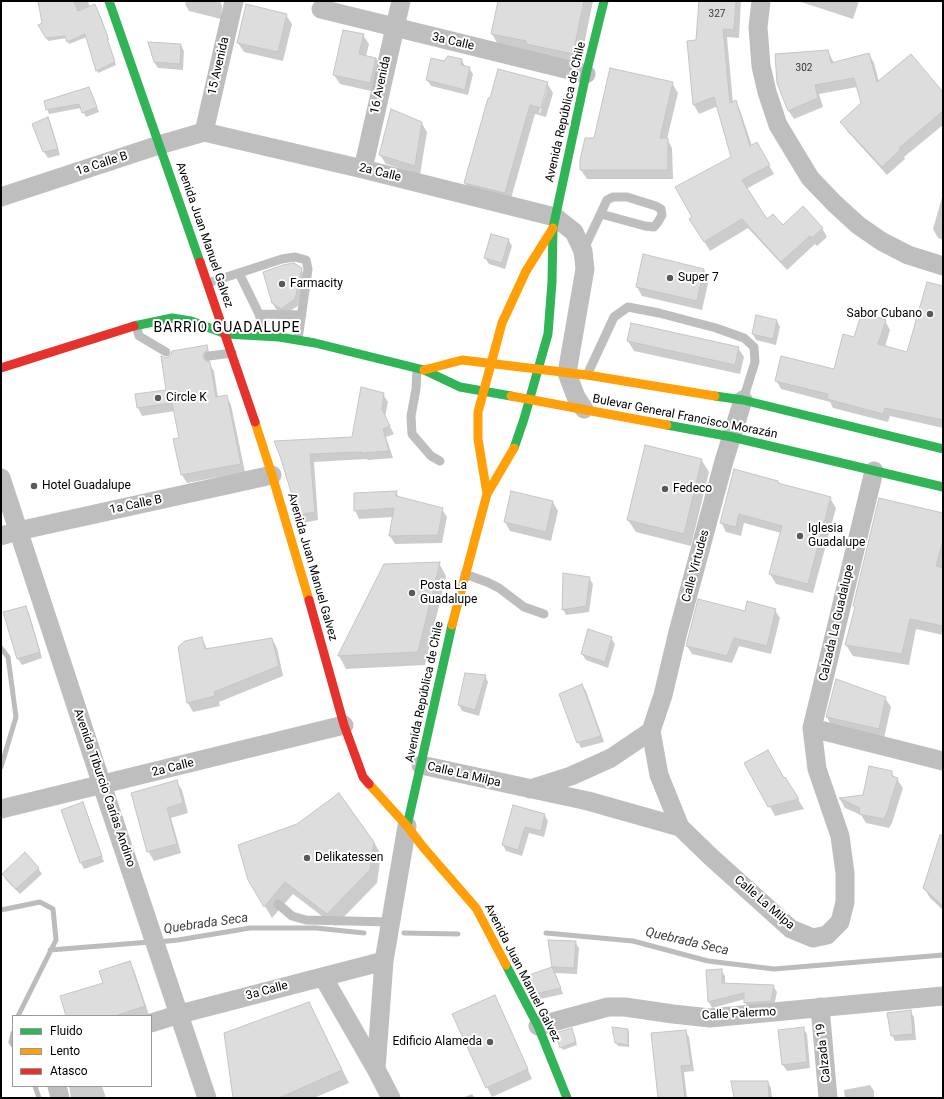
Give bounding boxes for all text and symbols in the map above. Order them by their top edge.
house number: 327 [709,8,725,20]
street label: 3a Calle [431,30,475,54]
street label: 15 Avenida [205,36,233,96]
street label: Avenida República de Chile [543,40,589,184]
street label: 16 Avenida [368,55,394,115]
house number: 302 [796,62,812,74]
street label: 1a Calle B [74,149,130,179]
street label: Avenida Juan Manuel Galvez [172,160,236,310]
street label: 2a Calle [358,161,402,185]
place label: Super 7 [678,271,719,285]
marker: Super 7 [665,273,675,283]
place label: Farmacity [290,277,343,291]
marker: Farmacity [277,279,287,289]
place label: Sabor Cubano [847,307,922,321]
marker: Sabor Cubano [925,309,935,319]
district label: BARRIO GUADALUPE [154,320,300,336]
place label: Circle K [166,391,207,405]
street label: Bulevar General Francisco Morazán [591,392,779,442]
marker: Circle K [153,393,163,403]
place label: Hotel Guadalupe [42,479,131,493]
marker: Hotel Guadalupe [29,481,39,491]
place label: Fedeco [673,482,712,496]
marker: Fedeco [660,484,670,494]
street label: Avenida Juan Manuel Galvez [284,491,340,643]
street label: 1a Calle B [108,492,164,518]
place label: Iglesia Guadalupe [808,522,865,550]
street label: Calle Virtudes [679,528,713,604]
marker: Iglesia Guadalupe [795,531,805,541]
street label: Calzada La Guadalupe [817,563,857,683]
place label: Posta La Guadalupe [420,579,477,607]
marker: Posta La Guadalupe [407,588,417,598]
street label: Avenida República de Chile [403,620,447,764]
street label: Avenida Tiburcio Carías Andino [70,707,138,869]
street label: 2a Calle [151,756,195,780]
street label: Calle La Milpa [426,760,502,790]
place label: Delikatessen [315,851,383,865]
marker: Delikatessen [302,853,312,863]
street label: Calle La Milpa [731,873,797,933]
street label: Avenida Juan Manuel Galvez [481,902,563,1044]
water label: Quebrada Seca [163,910,249,938]
water label: Quebrada Seca [644,925,730,959]
street label: 3a Calle [244,979,290,1003]
street label: Calle Palermo [702,1005,776,1023]
legend [12,1015,152,1087]
street label: Calzada 19 [814,1023,834,1083]
text: Fluido [50,1024,83,1038]
place label: Edificio Alameda [392,1035,482,1049]
marker: Edificio Alameda [485,1037,495,1047]
text: Lento [50,1044,80,1058]
text: Atasco [50,1064,88,1078]

